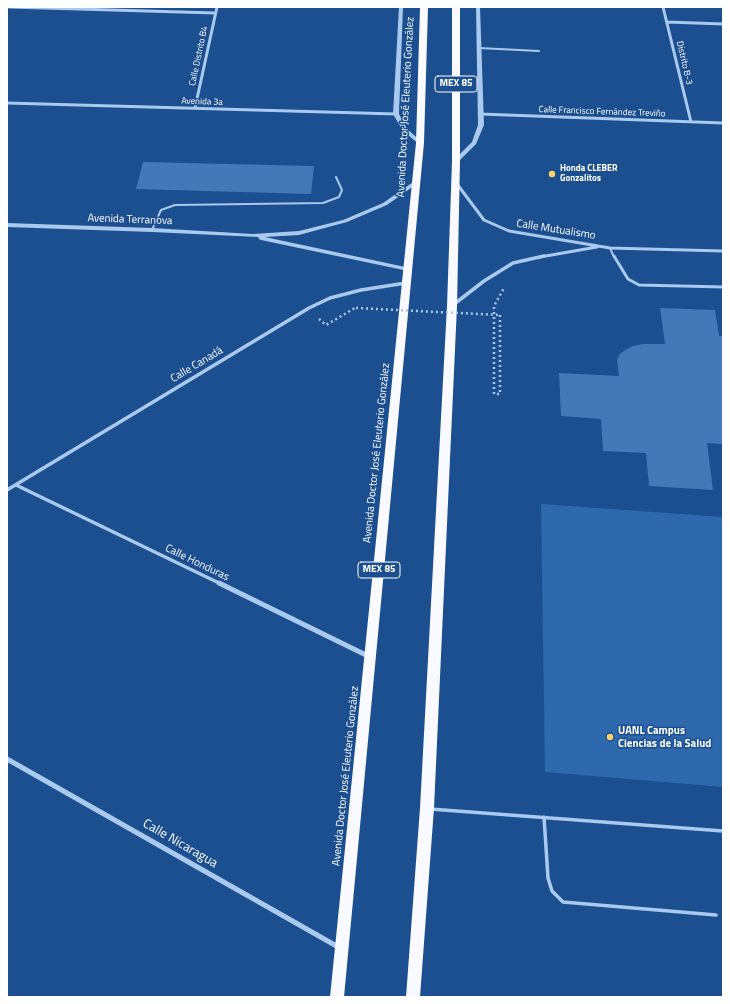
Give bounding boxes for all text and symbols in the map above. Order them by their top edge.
street label: Avenida Doctor José Eleuterio González [395,16,417,198]
street label: Calle Distrito B4 [187,25,211,87]
street label: Distrito B-3 [674,40,694,86]
road number: MEX 85 [435,76,477,92]
street label: Avenida 3a [181,96,223,108]
street label: Calle Francisco Fernández Treviño [538,104,666,120]
place label: Honda CLEBER Gonzalitos [560,164,617,185]
marker: Honda CLEBER Gonzalitos [547,169,557,179]
street label: Avenida Terranova [87,212,173,228]
street label: Calle Mutualismo [516,217,596,243]
street label: Calle Canadá [168,344,226,386]
street label: Avenida Doctor José Eleuterio González [361,362,393,544]
street label: Calle Honduras [163,542,231,584]
road number: MEX 85 [358,562,400,578]
street label: Avenida Doctor José Eleuterio González [330,685,362,867]
place label: UANL Campus Ciencias de la Salud [618,724,711,750]
marker: UANL Campus Ciencias de la Salud [605,732,615,742]
street label: Calle Nicaragua [140,816,220,872]

